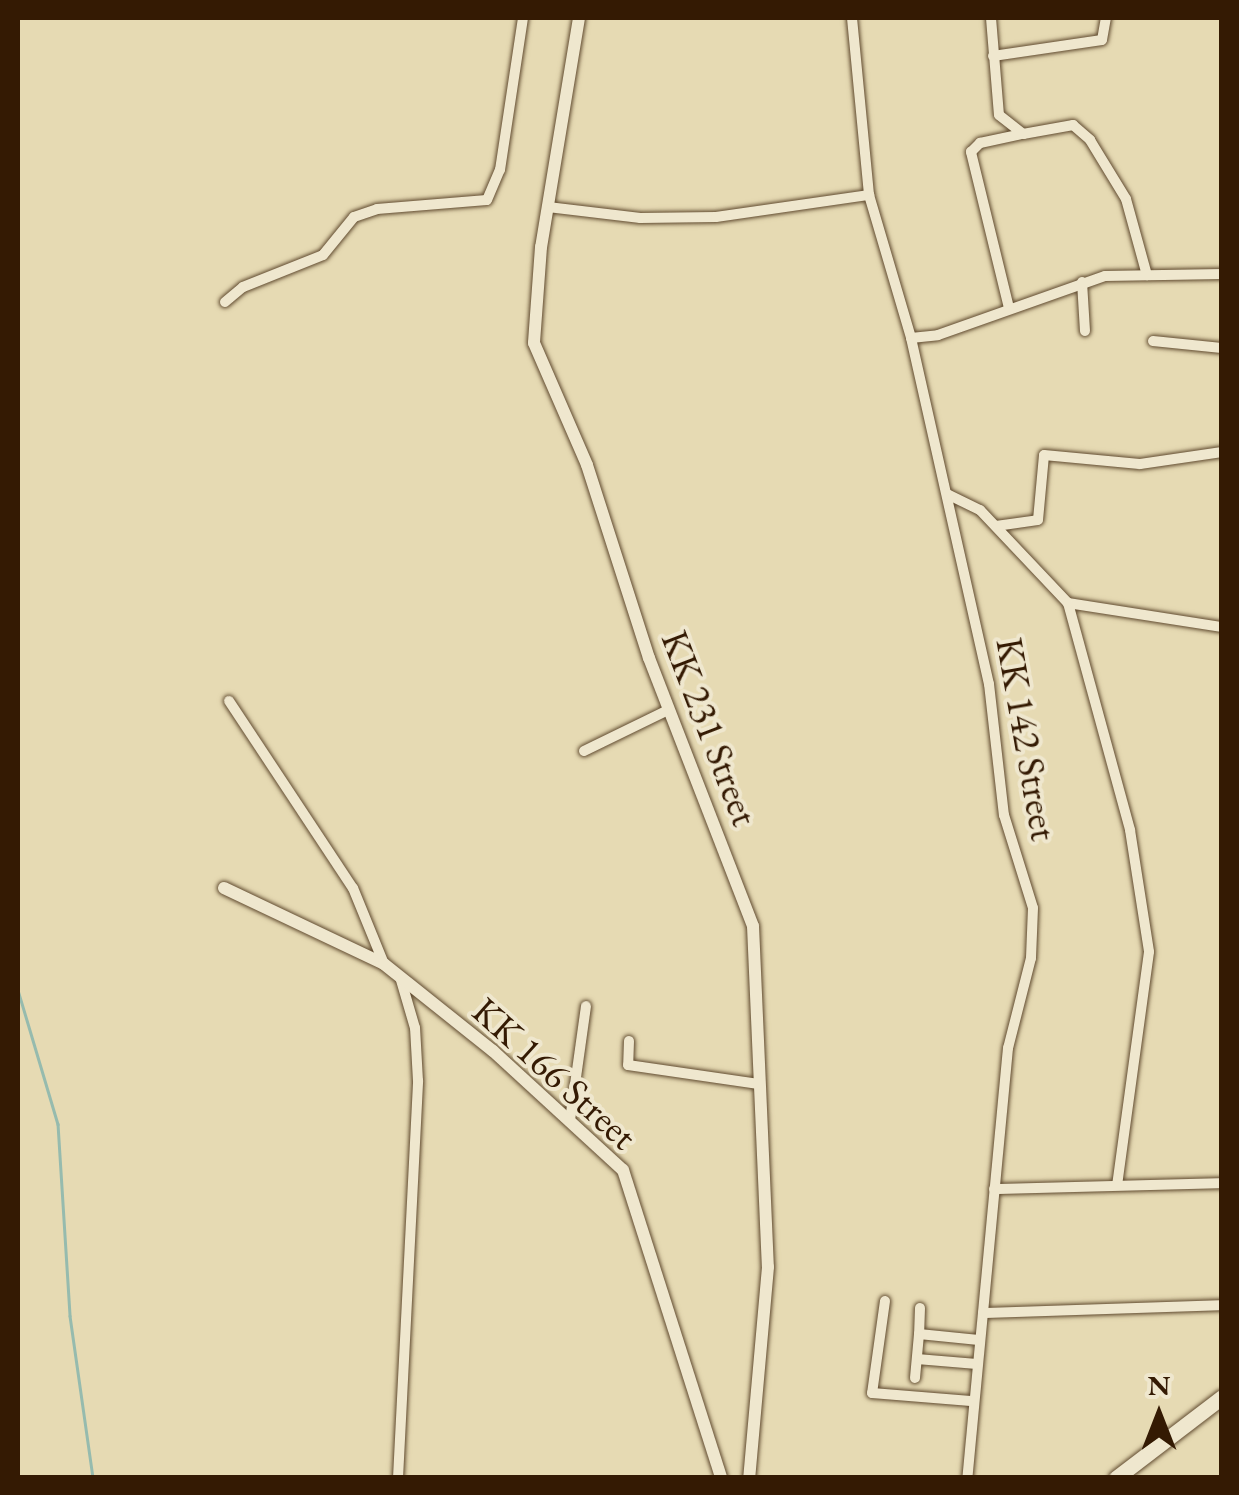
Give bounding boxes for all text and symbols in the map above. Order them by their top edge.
street label: KK 231 Street [652,624,768,832]
street label: KK 142 Street [987,634,1067,844]
street label: KK 166 Street [464,987,646,1159]
north arrow [1109,1365,1209,1465]
text: N [1148,1367,1170,1403]

